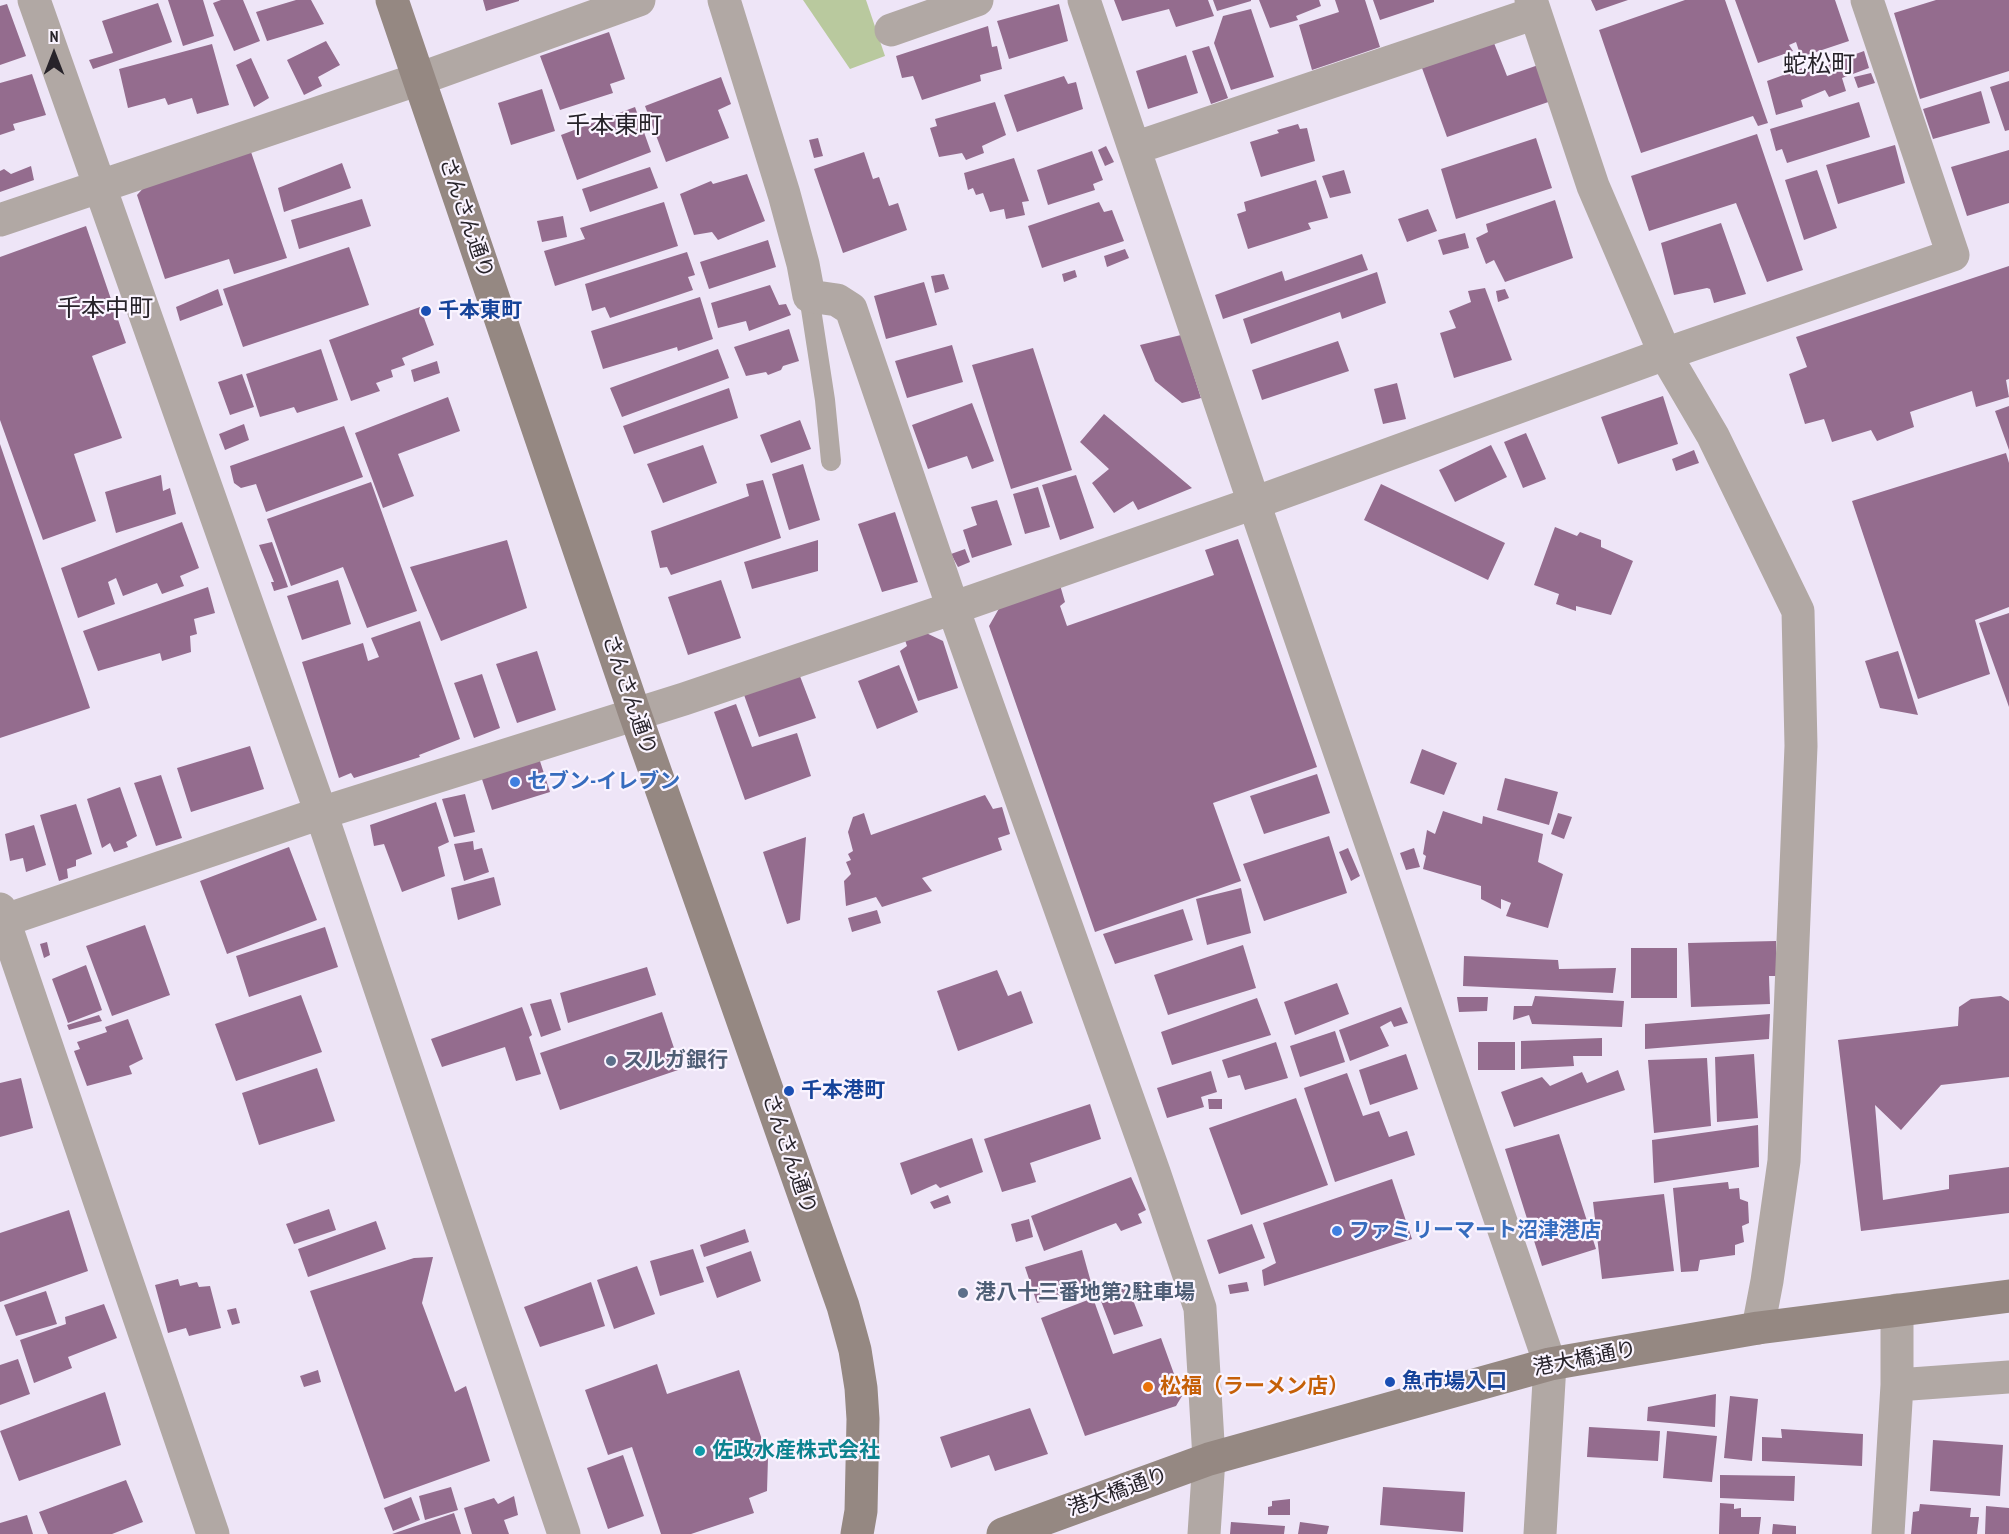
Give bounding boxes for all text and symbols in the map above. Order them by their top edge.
north arrow [24,24,84,84]
text: N [50,26,58,46]
district label: 蛇松町 [1783,51,1855,79]
district label: 千本東町 [566,112,662,140]
street label: さんさん通り [434,154,498,282]
district label: 千本中町 [57,295,153,323]
place label: 千本東町 [438,298,522,324]
marker: 千本東町 [419,304,433,318]
street label: さんさん通り [597,631,661,759]
place label: セブン-イレブン [527,769,680,795]
marker: セブン-イレブン [508,775,522,789]
place label: スルガ銀行 [623,1048,728,1074]
marker: スルガ銀行 [604,1054,618,1068]
place label: 千本港町 [801,1078,885,1104]
marker: 千本港町 [782,1084,796,1098]
street label: さんさん通り [757,1090,821,1218]
place label: ファミリーマート沼津港店 [1349,1218,1601,1244]
marker: ファミリーマート沼津港店 [1330,1224,1344,1238]
place label: 港八十三番地第2駐車場 [975,1280,1195,1306]
marker: 港八十三番地第2駐車場 [956,1286,970,1300]
street label: 港大橋通り [1531,1337,1639,1381]
place label: 魚市場入口 [1402,1369,1507,1395]
place label: 松福（ラーメン店） [1160,1374,1349,1400]
marker: 魚市場入口 [1383,1375,1397,1389]
marker: 松福（ラーメン店） [1141,1380,1155,1394]
place label: 佐政水産株式会社 [712,1438,880,1464]
marker: 佐政水産株式会社 [693,1444,707,1458]
street label: 港大橋通り [1064,1462,1172,1522]

